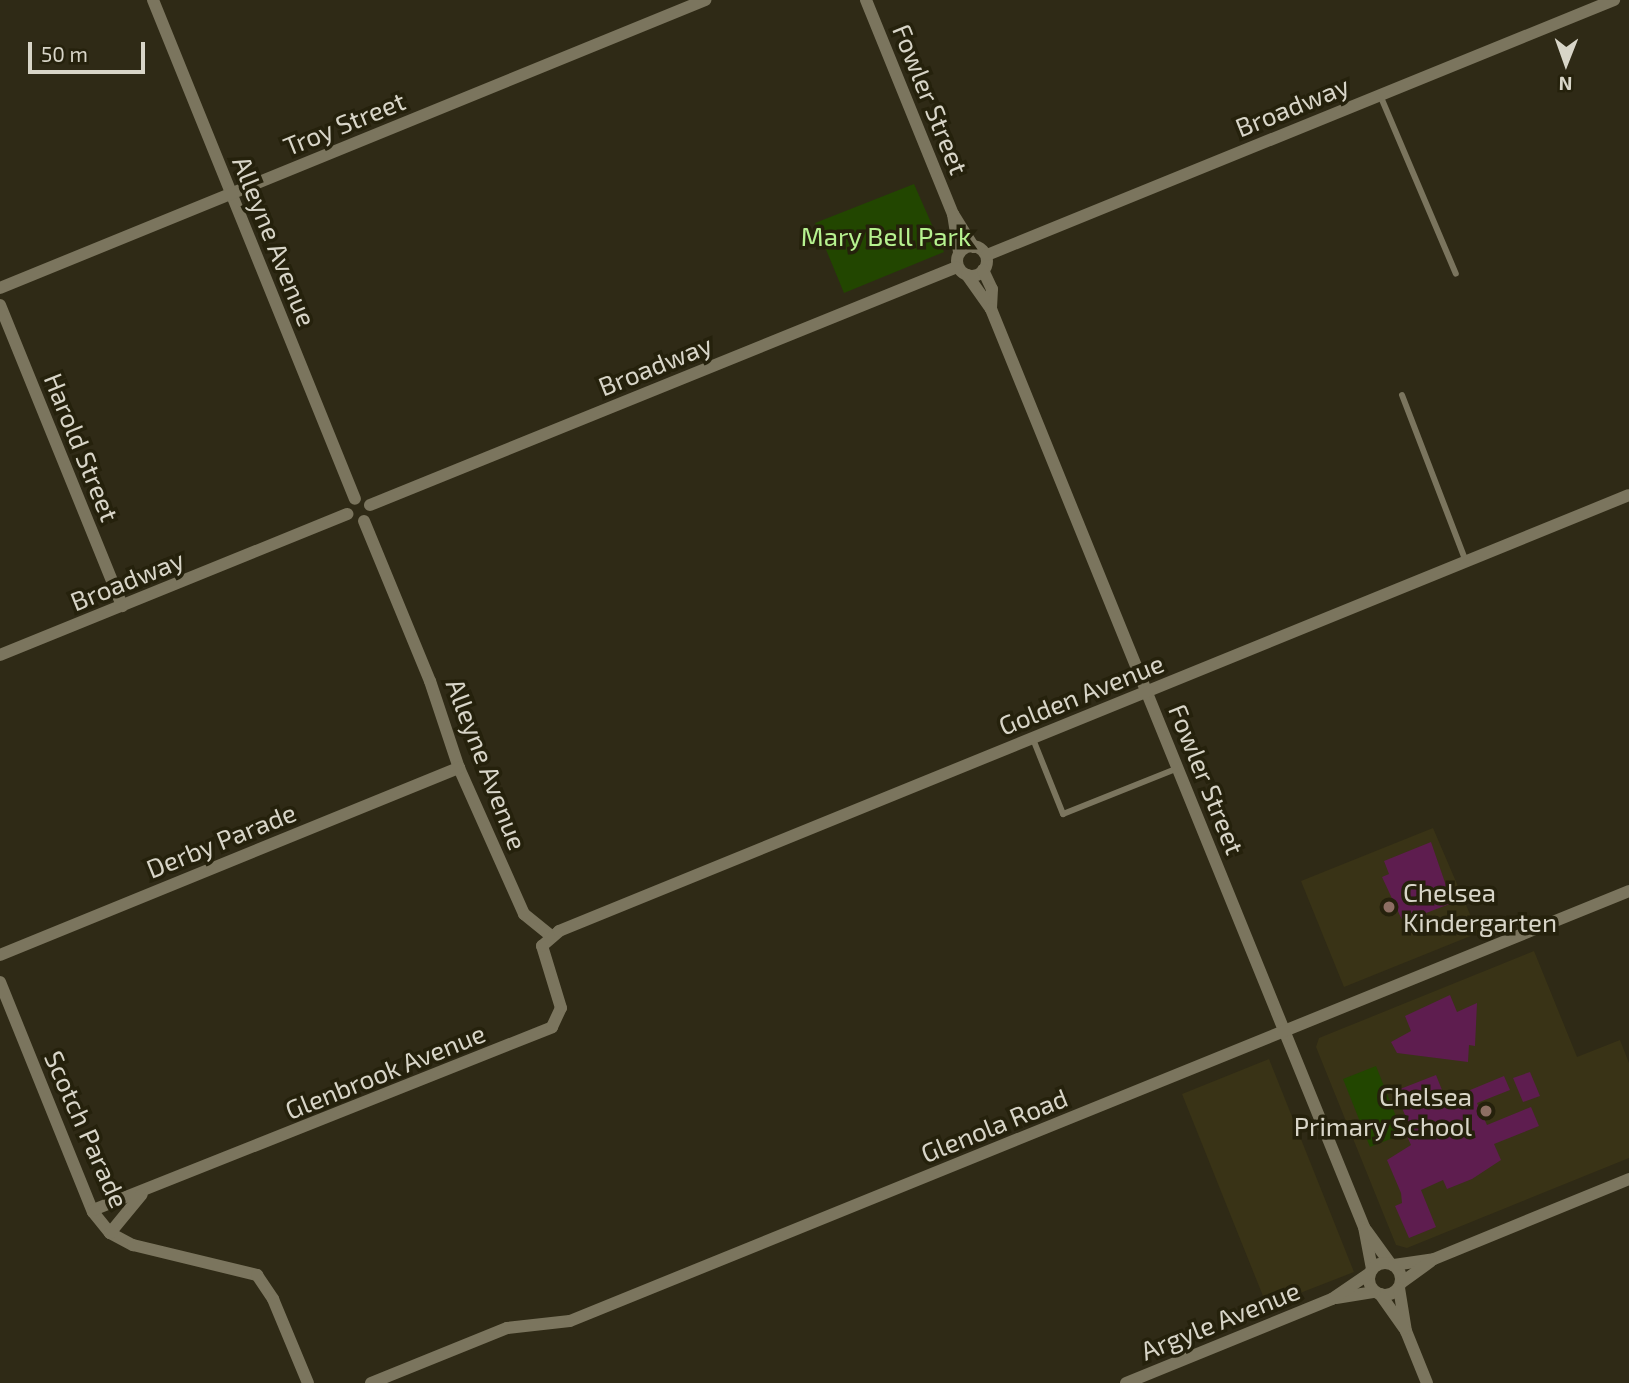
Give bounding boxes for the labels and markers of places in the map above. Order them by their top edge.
place label: Chelsea Kindergarten [1403,876,1557,938]
marker: Chelsea Kindergarten [1381,899,1397,915]
place label: Chelsea Primary School [1293,1080,1472,1142]
marker: Chelsea Primary School [1478,1103,1494,1119]

